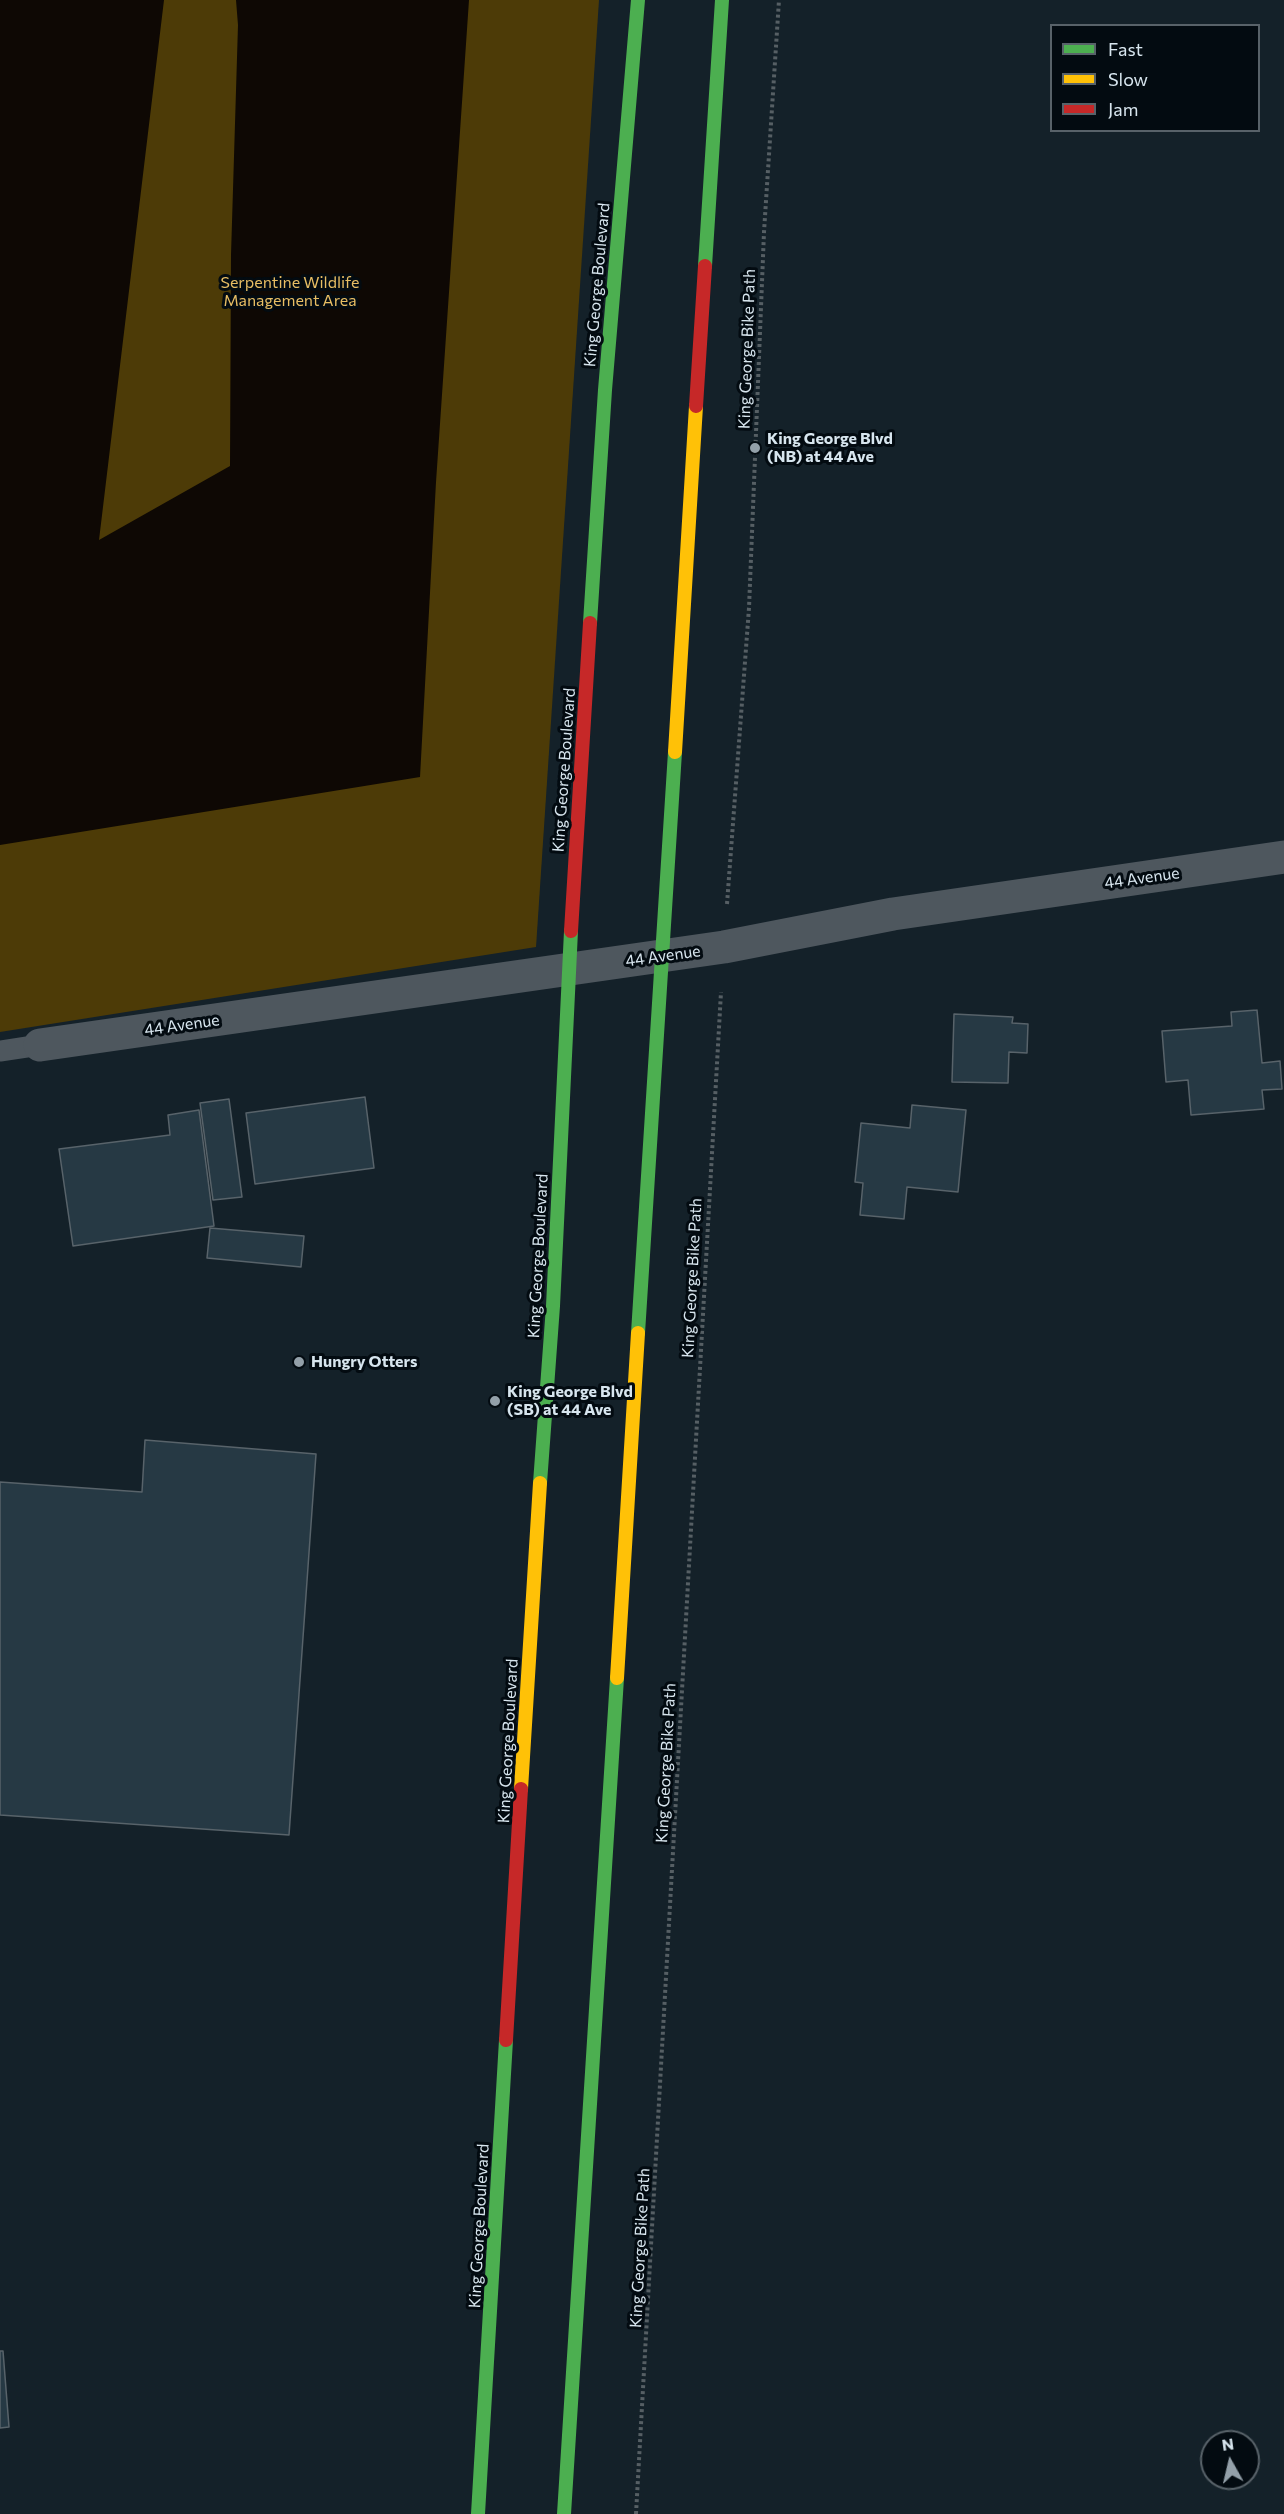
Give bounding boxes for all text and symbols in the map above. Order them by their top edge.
legend [1050,24,1260,132]
text: Fast [1108,38,1143,60]
text: Slow [1108,68,1148,90]
text: Jam [1108,98,1138,120]
street label: King George Boulevard [580,202,614,368]
street label: King George Bike Path [735,269,759,429]
park label: Serpentine Wildlife Management Area [221,273,359,311]
place label: King George Blvd (NB) at 44 Ave [767,429,893,467]
marker: King George Blvd (NB) at 44 Ave [748,441,762,455]
street label: King George Boulevard [549,687,579,853]
street label: 44 Avenue [1103,863,1181,893]
street label: 44 Avenue [624,941,702,971]
street label: 44 Avenue [143,1010,221,1040]
street label: King George Boulevard [524,1173,552,1339]
street label: King George Bike Path [678,1197,706,1359]
place label: Hungry Otters [311,1352,417,1372]
marker: Hungry Otters [292,1355,306,1369]
place label: King George Blvd (SB) at 44 Ave [507,1382,633,1420]
marker: King George Blvd (SB) at 44 Ave [488,1394,502,1408]
street label: King George Boulevard [494,1658,522,1824]
street label: King George Bike Path [652,1682,680,1844]
street label: King George Boulevard [465,2143,493,2309]
street label: King George Bike Path [626,2167,654,2329]
north arrow [1200,2430,1260,2490]
text: N [1220,2433,1235,2454]

